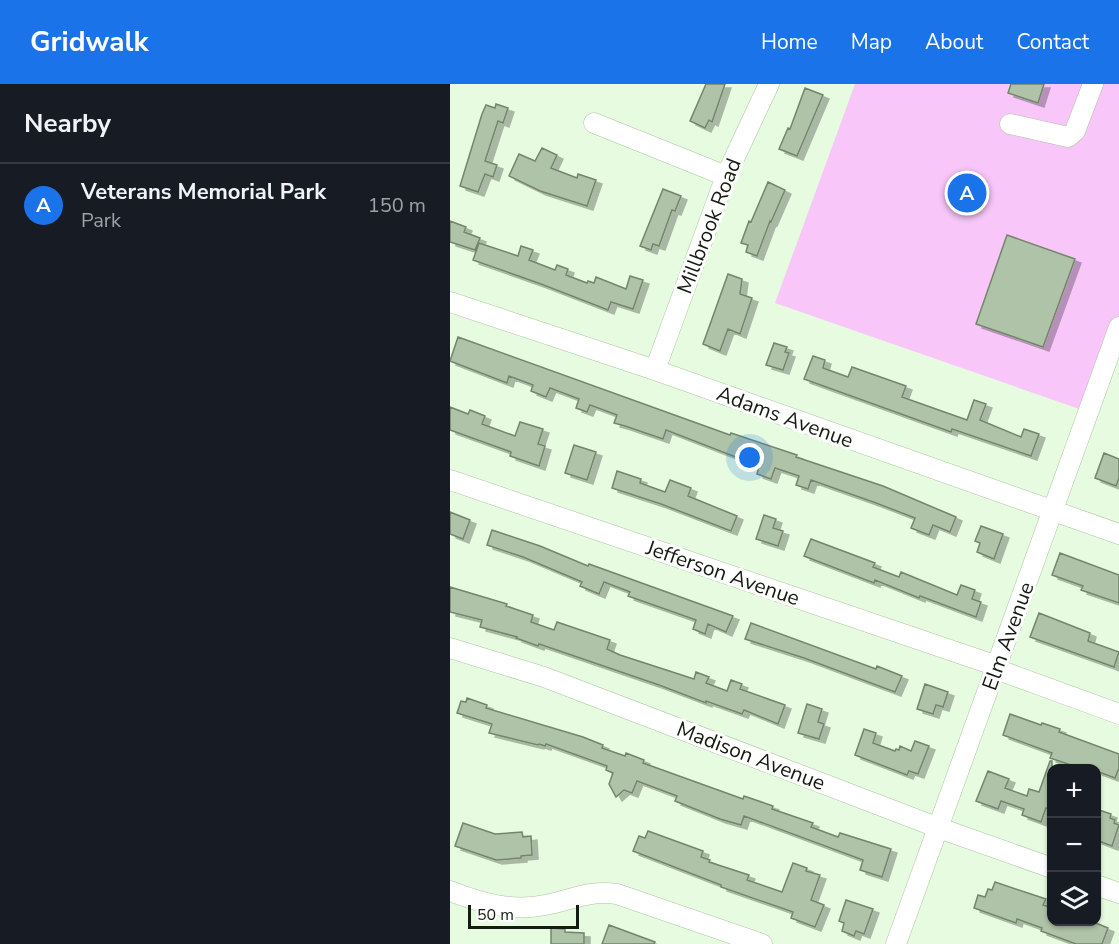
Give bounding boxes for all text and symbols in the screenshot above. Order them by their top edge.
text: Gridwalk [30,23,148,61]
text: Home [761,28,818,56]
text: Map [851,28,892,56]
text: About [925,28,983,56]
text: Contact [1016,28,1089,56]
text: Nearby [24,106,111,141]
street label: Millbrook Road [670,154,748,298]
pin: A [948,170,986,216]
text: Veterans Memorial Park [81,177,326,207]
text: A [36,192,51,219]
text: 150 m [368,192,426,219]
text: Park [81,207,121,234]
street label: Adams Avenue [713,379,857,455]
your location [735,443,764,472]
street label: Jefferson Avenue [642,533,803,612]
street label: Elm Avenue [975,578,1041,694]
street label: Madison Avenue [673,715,829,797]
map controls [1047,764,1101,926]
button: + [1047,764,1101,818]
button: − [1047,818,1101,872]
button: layers [1047,872,1101,926]
scale bar [468,902,579,930]
text: 50 m [477,904,514,926]

